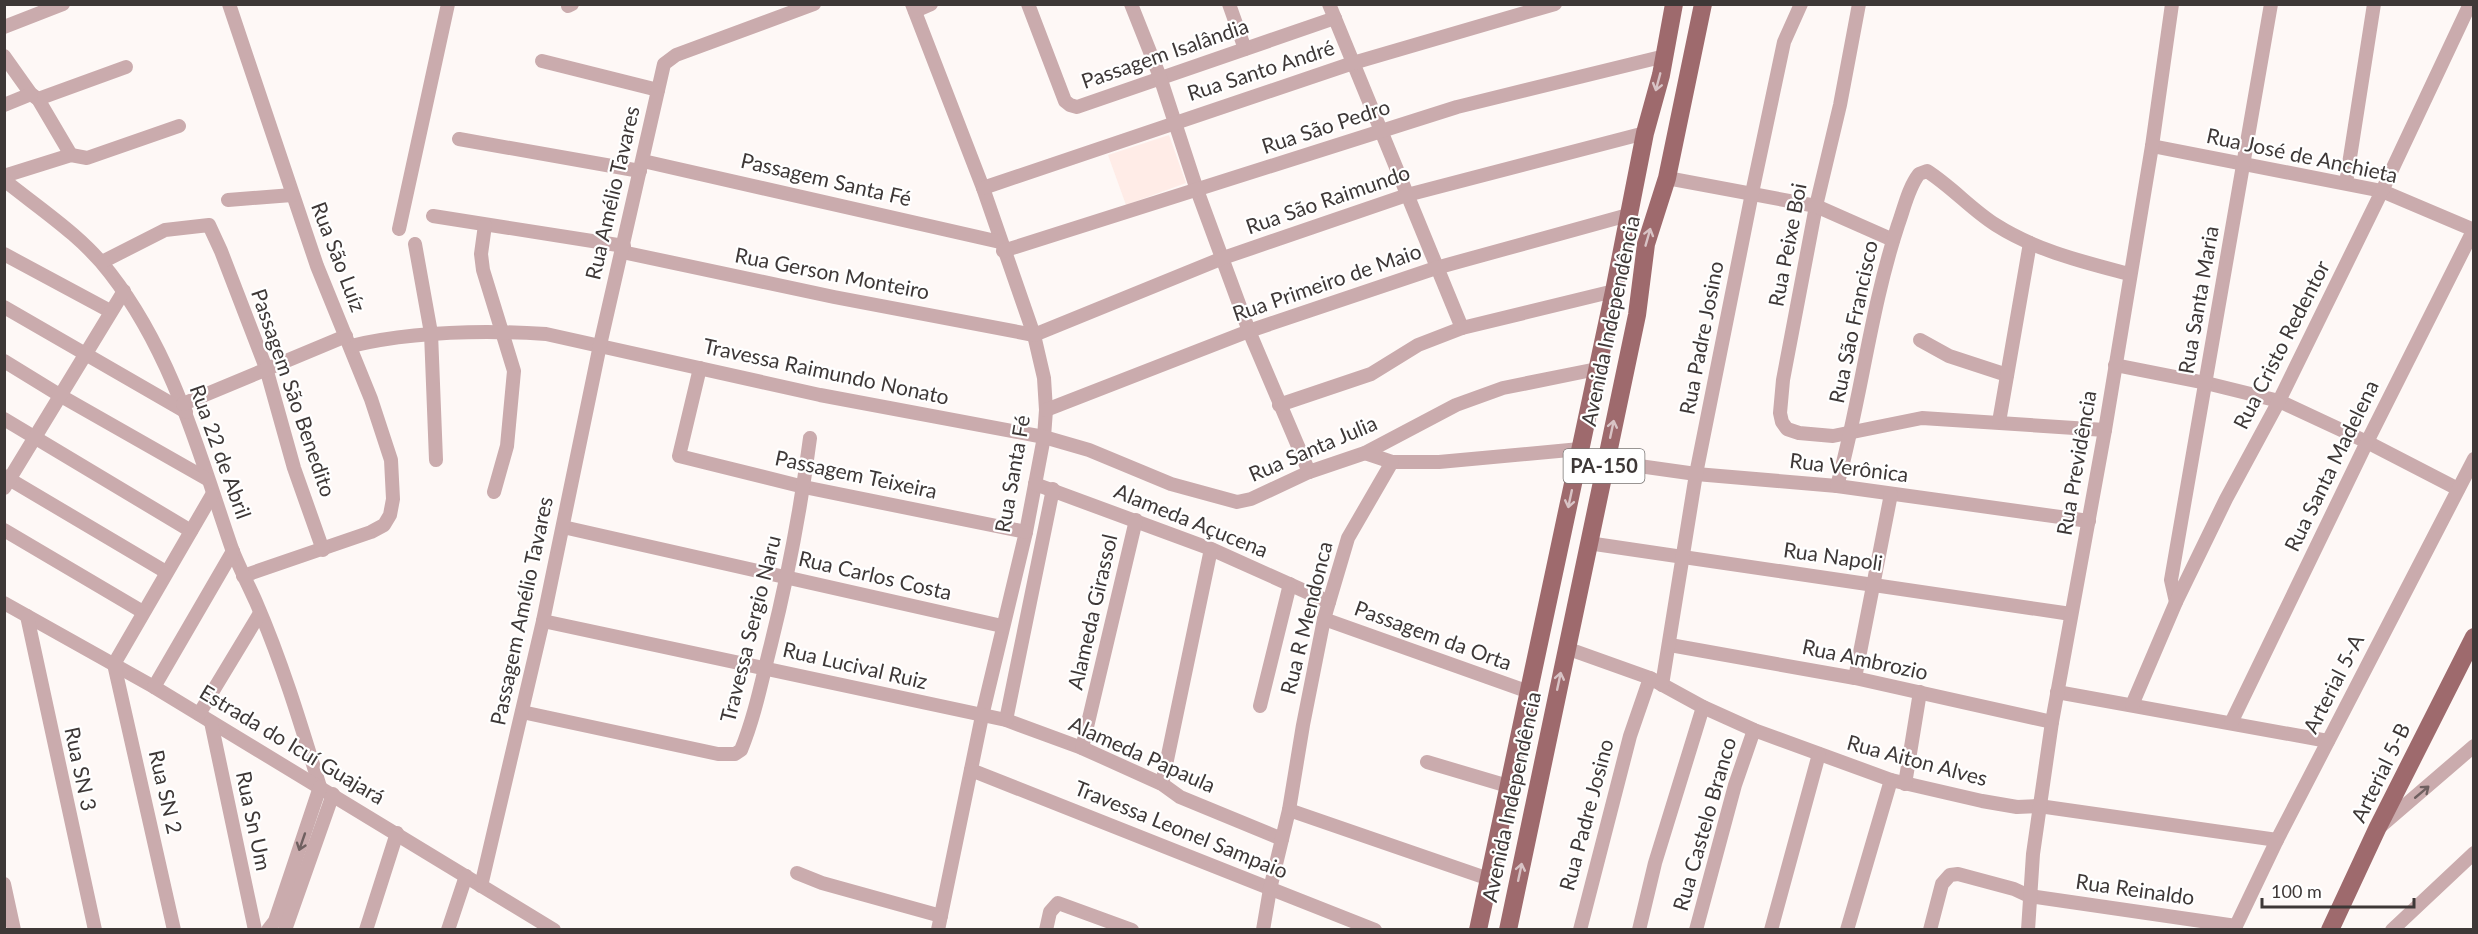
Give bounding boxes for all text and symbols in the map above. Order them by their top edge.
street label: Passagem Isalândia [1078,12,1251,93]
street label: Rua Santo André [1184,34,1337,105]
one-way arrow [1652,73,1664,92]
street label: Rua São Pedro [1258,93,1393,158]
street label: Rua Amélio Tavares [579,103,644,282]
street label: Rua José de Anchieta [2204,122,2400,187]
street label: Passagem Santa Fé [739,147,914,210]
street label: Rua São Raimundo [1242,159,1413,238]
street label: Rua Peixe Boi [1762,181,1811,309]
street label: Rua São Luíz [307,198,372,315]
street label: Avenida Independência [1575,213,1644,428]
street label: Rua Santa Maria [2172,224,2223,376]
one-way arrow [1643,228,1655,247]
street label: Rua Primeiro de Maio [1229,237,1424,326]
street label: Rua São Francisco [1823,238,1882,405]
street label: Rua Gerson Monteiro [733,241,932,304]
street label: Rua Cristo Redentor [2227,256,2334,433]
street label: Rua Padre Josino [1673,259,1728,417]
street label: Passagem São Benedito [247,285,342,500]
street label: Travessa Raimundo Nonato [701,332,952,409]
street label: Rua Santa Madelena [2278,376,2383,555]
street label: Rua 22 de Abril [186,381,257,522]
street label: Rua Previdência [2050,388,2101,537]
street label: Rua Santa Julia [1244,409,1380,486]
street label: Rua Santa Fé [989,413,1034,534]
one-way arrow [1607,420,1618,439]
street label: Passagem Teixeira [773,444,940,503]
street label: Rua Verônica [1788,447,1910,486]
road number: PA-150 [1564,449,1644,483]
street label: Alameda Açucena [1111,477,1272,562]
one-way arrow [1564,489,1575,508]
street label: Passagem Amélio Tavares [484,494,557,727]
street label: Travessa Sergio Naru [714,532,785,725]
street label: Alameda Girassol [1062,532,1122,692]
street label: Rua Napoli [1782,536,1885,575]
street label: Rua R Mendonca [1274,539,1337,697]
street label: Rua Carlos Costa [796,545,954,604]
street label: Passagem da Orta [1351,595,1516,675]
street label: Arterial 5-A [2297,629,2369,737]
street label: Rua Ambrozio [1800,633,1931,684]
street label: Rua Lucival Ruiz [781,636,930,693]
one-way arrow [1554,672,1565,692]
street label: Estrada do Icuí Guajará [196,679,390,809]
street label: Avenida Independência [1476,689,1545,904]
street label: Alameda Papaula [1066,710,1220,797]
street label: Arterial 5-B [2345,719,2414,826]
street label: Rua SN 3 [60,724,103,813]
street label: Rua Aiton Alves [1844,729,1990,790]
street label: Rua Castelo Branco [1667,734,1740,913]
street label: Rua Padre Josino [1553,736,1618,893]
street label: Rua SN 2 [145,747,188,836]
street label: Rua Sn Um [232,769,277,873]
street label: Travessa Leonel Sampaio [1071,774,1292,883]
one-way arrow [2414,785,2430,798]
one-way arrow [295,832,306,851]
one-way arrow [1515,863,1526,882]
street label: Rua Reinaldo [2074,868,2196,909]
scale bar [2262,871,2414,909]
text: 100 m [2271,880,2322,902]

